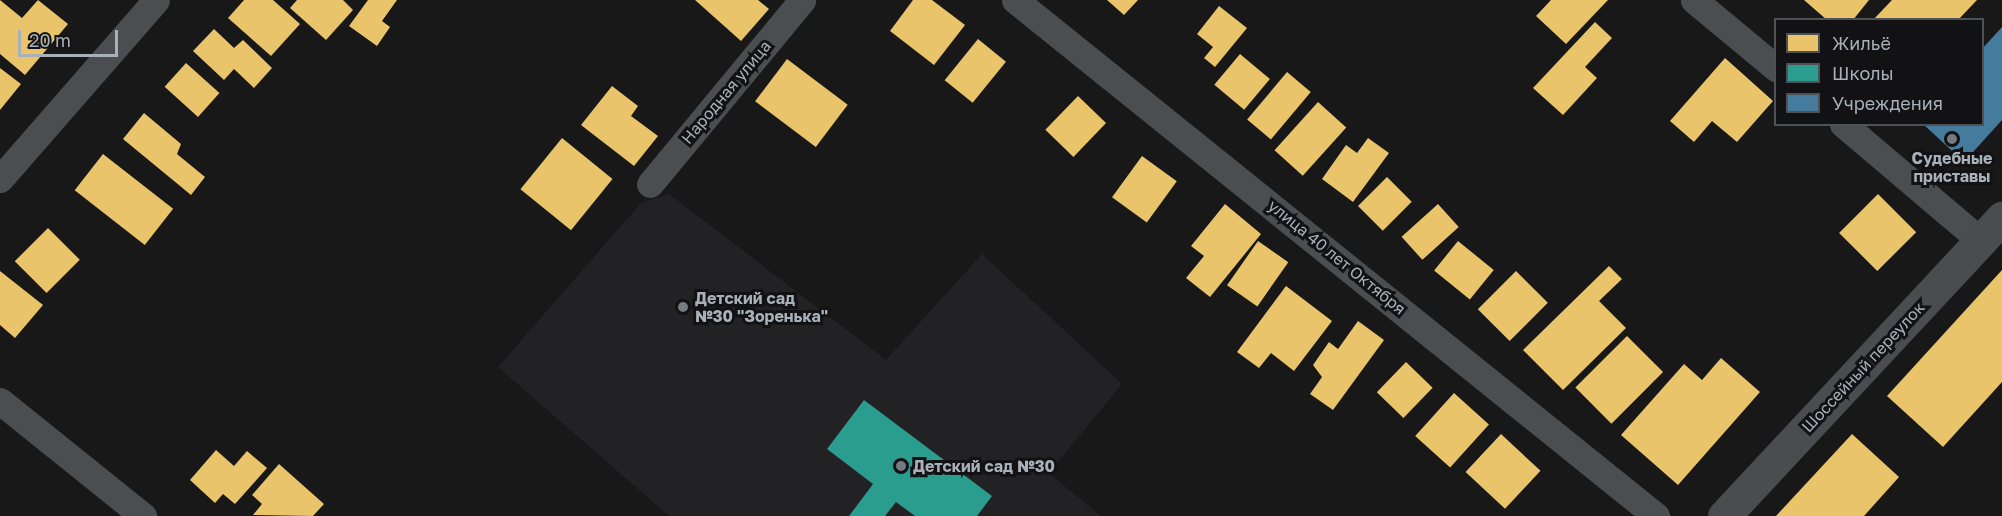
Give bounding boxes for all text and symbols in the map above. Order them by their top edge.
scale bar [21,18,122,56]
legend [1774,18,1984,126]
text: 20 m [29,29,71,51]
text: Жильё [1832,32,1891,54]
street label: Народная улица [677,36,775,148]
text: Школы [1832,62,1894,84]
text: Учреждения [1832,92,1943,114]
marker: Судебные приставы [1945,132,1959,146]
place label: Судебные приставы [1912,148,1992,186]
street label: улица 40 лет Октября [1264,196,1410,318]
place label: Детский сад №30 "Зоренька" [695,288,828,326]
street label: Шоссейный переулок [1798,298,1928,436]
marker: Детский сад №30 "Зоренька" [676,300,690,314]
place label: Детский сад №30 [913,456,1055,476]
marker: Детский сад №30 [894,459,908,473]

